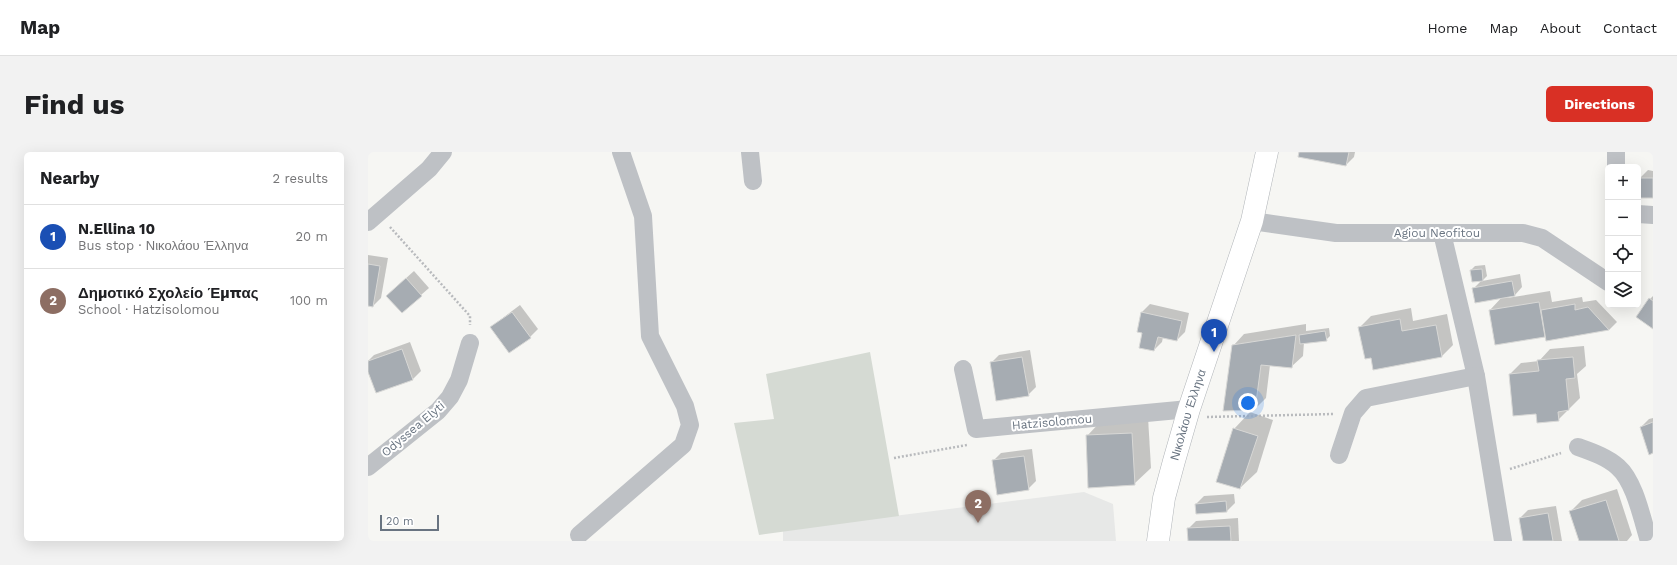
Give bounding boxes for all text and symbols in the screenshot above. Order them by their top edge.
text: Map [20,16,60,39]
text: Home [1427,20,1467,36]
text: Map [1489,20,1518,36]
text: About [1540,20,1581,36]
text: Contact [1603,20,1657,36]
button: Directions [1546,86,1653,122]
text: Find us [24,88,124,121]
map controls [1605,164,1641,308]
button: + [1605,164,1641,200]
text: Nearby [40,168,99,188]
text: 2 results [273,171,328,186]
button: − [1605,200,1641,236]
text: N.Ellina 10 [78,220,155,238]
street label: Agiou Neofitou [1394,226,1480,240]
text: 1 [50,229,56,244]
text: 20 m [296,229,328,244]
button: locate [1605,236,1641,272]
text: Bus stop · Νικολάου Έλληνα [78,238,248,253]
button: layers [1605,272,1641,308]
text: Δημοτικό Σχολείο Έμπας [78,284,259,302]
text: 2 [49,293,57,308]
text: 100 m [290,293,328,308]
text: School · Hatzisolomou [78,302,220,317]
pin: 1 [1201,319,1227,352]
street label: Νικολάου Έλληνα [1168,367,1209,462]
your location [1238,393,1258,413]
street label: Odyssea Elyti [379,399,447,459]
street label: Hatzisolomou [1011,412,1093,432]
pin: 2 [965,490,991,523]
scale bar [380,513,439,532]
text: 20 m [386,515,414,528]

